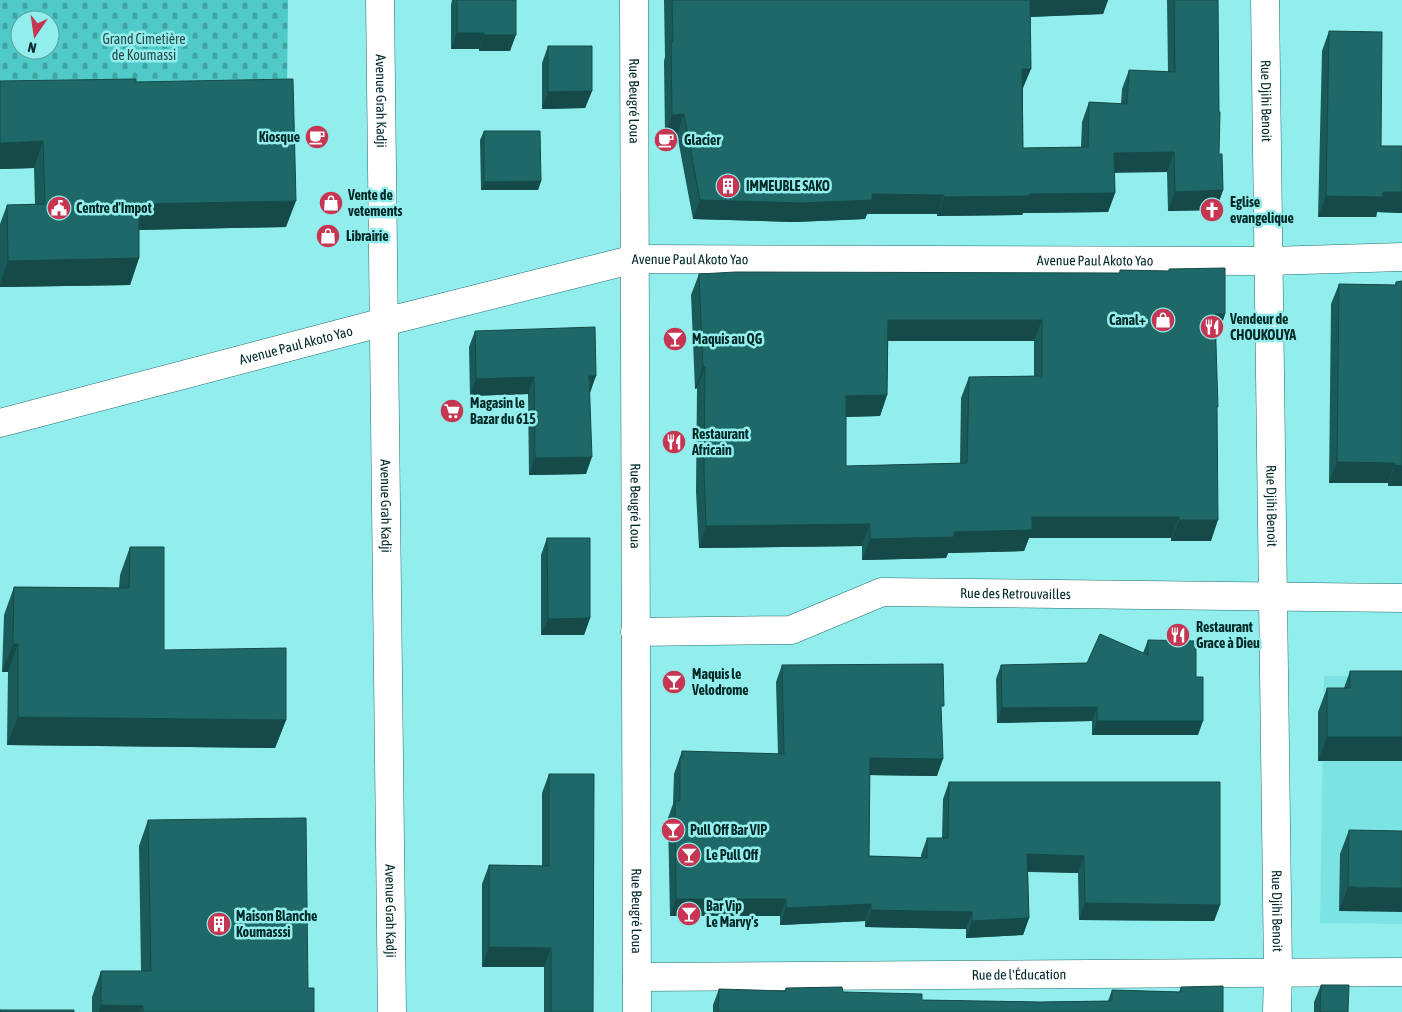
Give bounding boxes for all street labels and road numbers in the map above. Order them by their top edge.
street label: Avenue Grah Kadji [373,54,390,148]
street label: Rue Beugré Loua [626,58,642,144]
street label: Rue Djihi Benoit [1258,60,1275,142]
street label: Avenue Paul Akoto Yao [632,251,748,267]
street label: Avenue Paul Akoto Yao [1037,252,1153,269]
street label: Avenue Paul Akoto Yao [238,323,354,368]
street label: Avenue Grah Kadji [377,459,395,553]
street label: Rue Beugré Loua [627,463,644,549]
street label: Rue Djihi Benoit [1263,465,1280,547]
street label: Rue des Retrouvailles [960,585,1071,602]
street label: Avenue Grah Kadji [382,864,399,958]
street label: Rue Beugré Loua [629,868,645,954]
street label: Rue Djihi Benoit [1269,870,1286,952]
street label: Rue de l'Éducation [972,966,1066,983]

